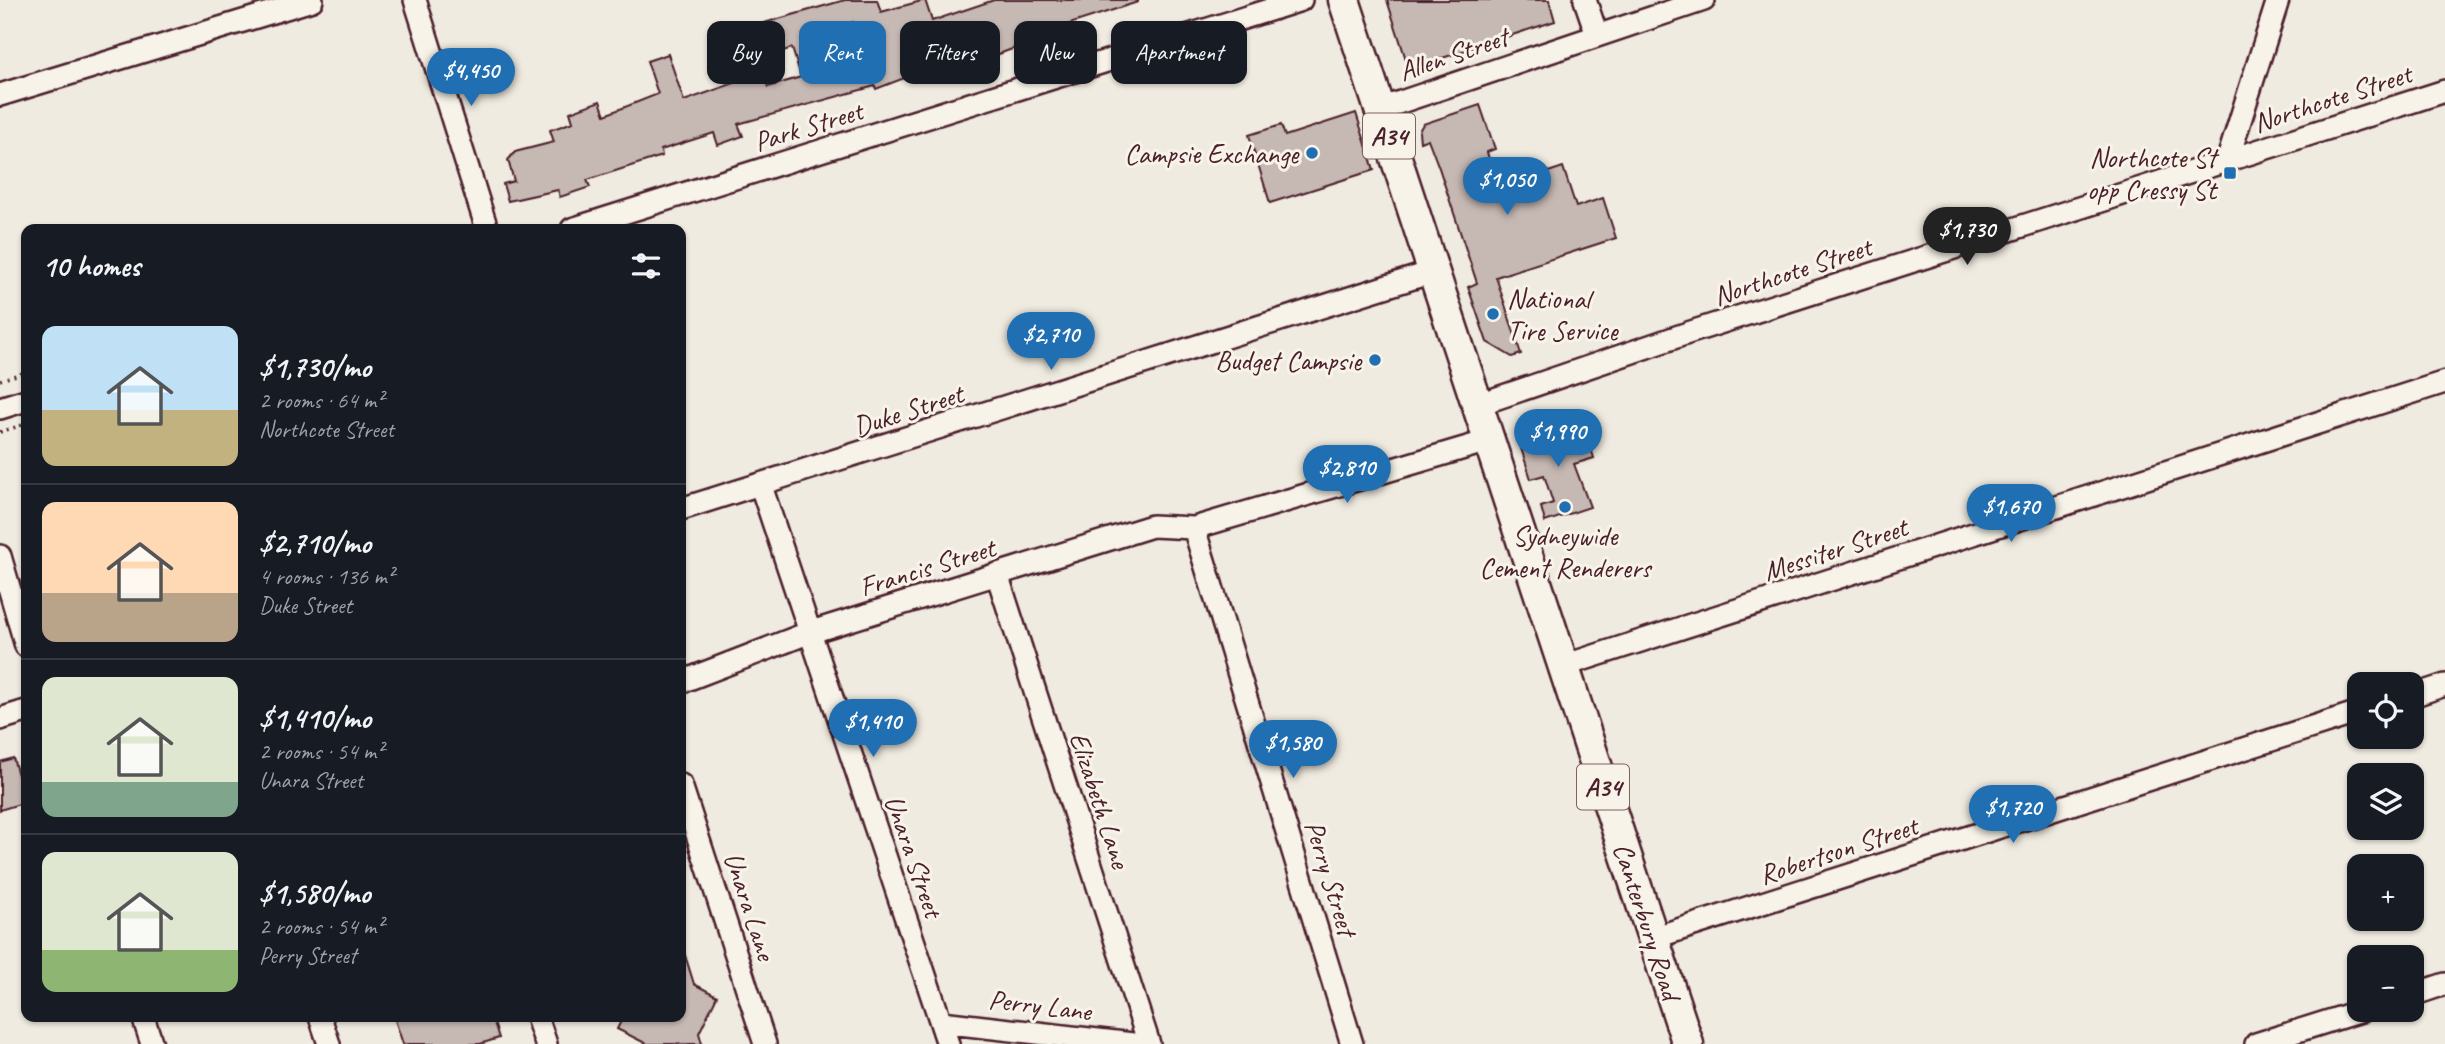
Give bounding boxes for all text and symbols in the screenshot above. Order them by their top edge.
street label: Allen Street [1394,18,1516,89]
chip: Buy [707,21,785,84]
chip: Rent [799,21,886,84]
chip: Filters [900,21,1000,84]
chip: New [1014,21,1097,84]
chip: Apartment [1111,21,1247,84]
pin: $4,450 [414,48,528,108]
street label: Northcote Street [2249,55,2418,140]
text: $4,450 [443,56,499,85]
street label: Park Street [750,92,869,159]
road number: A34 [1363,113,1415,158]
place label: Campsie Exchange [1125,136,1300,171]
place label: Northcote St opp Cressy St [2087,140,2220,207]
marker: Campsie Exchange [1304,145,1320,161]
pin: $1,050 [1450,158,1564,217]
text: $1,050 [1479,165,1535,194]
marker: Northcote St opp Cressy St [2222,165,2238,181]
pin: $1,730 [1910,208,2024,267]
text: $1,730 [1939,215,1995,244]
street label: Northcote Street [1709,228,1878,313]
text: 10 homes [42,247,140,285]
icon: filters [627,247,665,285]
place label: National Tire Service [1507,281,1619,348]
marker: National Tire Service [1485,306,1501,322]
pin: $2,710 [994,312,1108,372]
text: $2,710 [1023,320,1079,349]
place label: Budget Campsie [1215,343,1363,378]
text: $1,730/mo [259,348,371,386]
marker: Budget Campsie [1367,352,1383,368]
icon: home [98,354,182,438]
street label: Duke Street [849,375,970,444]
text: 2 rooms · 64 m² [259,386,383,415]
pin: $1,990 [1501,410,1615,469]
text: Northcote Street [259,415,394,444]
text: $1,990 [1530,417,1586,446]
pin: $2,810 [1290,446,1404,505]
text: $2,810 [1319,453,1375,482]
pin: $1,670 [1954,484,2068,544]
text: $1,670 [1983,492,2039,521]
marker: Sydneywide Cement Renderers [1557,499,1573,515]
street label: Messiter Street [1759,508,1914,589]
place label: Sydneywide Cement Renderers [1479,518,1653,585]
text: $2,710/mo [259,524,371,562]
street label: Francis Street [855,529,1001,604]
icon: home [98,530,182,614]
text: 4 rooms · 136 m² [259,562,394,591]
text: Duke Street [259,591,352,620]
map controls [2347,672,2424,1022]
button: locate [2347,672,2424,749]
text: $1,410/mo [259,699,371,737]
pin: $1,410 [816,700,930,759]
icon: home [98,705,182,789]
text: $1,410 [845,707,901,736]
pin: $1,580 [1236,720,1350,780]
street label: Elizabeth Lane [1062,728,1139,874]
text: $1,580 [1265,728,1321,757]
text: 2 rooms · 54 m² [259,737,383,766]
button: layers [2347,763,2424,840]
road number: A34 [1577,764,1629,810]
text: Unara Street [259,766,363,795]
pin: $1,720 [1956,786,2070,845]
street label: Unara Street [877,790,952,924]
text: $1,720 [1985,793,2041,822]
street label: Robertson Street [1754,807,1924,892]
street label: Perry Street [1297,816,1366,943]
street label: Canterbury Road [1605,838,1690,1007]
street label: Unara Lane [716,848,784,966]
button: + [2347,854,2424,931]
text: $1,580/mo [259,874,370,912]
icon: home [98,880,182,964]
text: 2 rooms · 54 m² [259,912,383,941]
text: Perry Street [259,941,356,970]
button: − [2347,945,2424,1022]
street label: Perry Lane [987,981,1095,1029]

